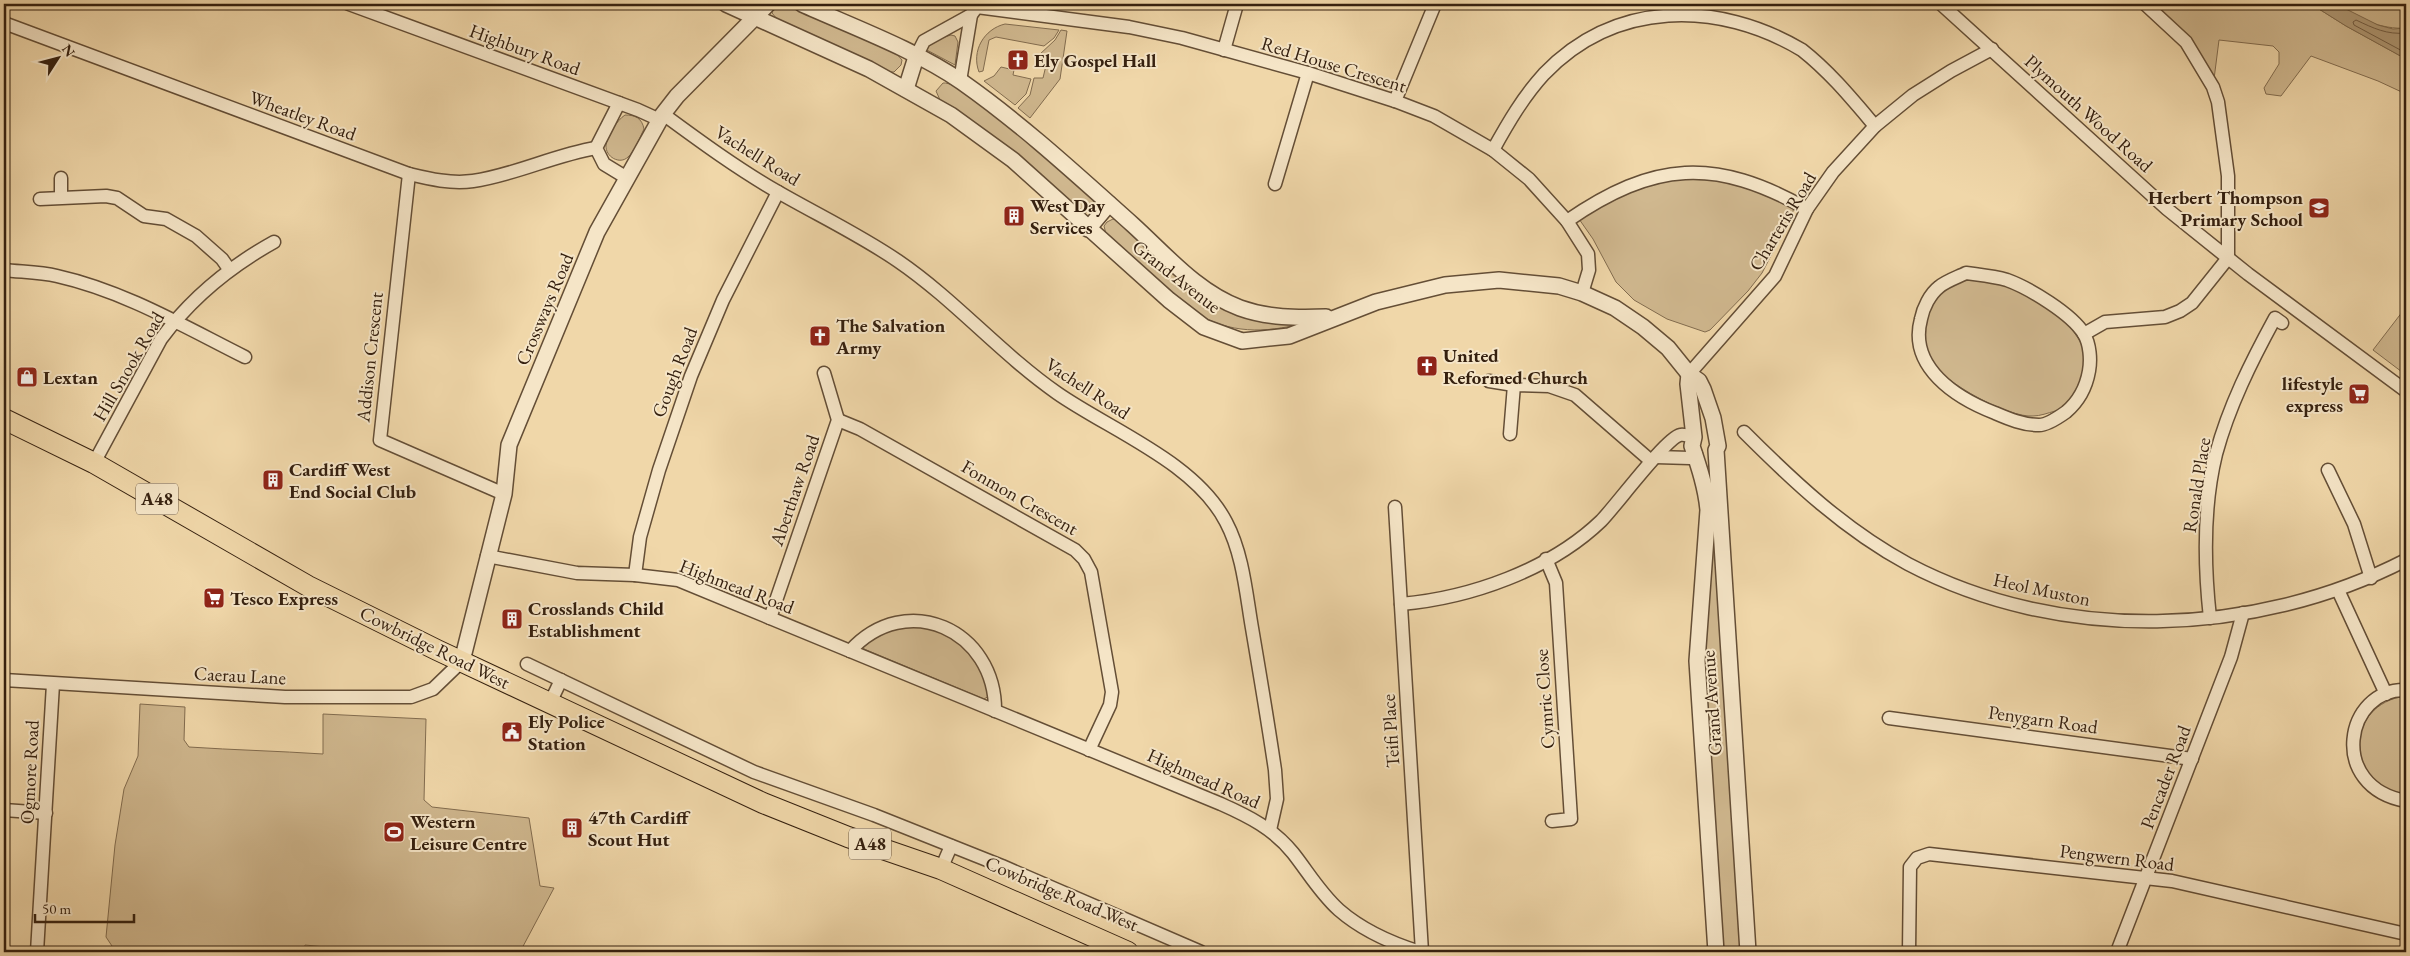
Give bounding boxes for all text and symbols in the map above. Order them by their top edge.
street label: Highbury Road [466,18,584,81]
street label: Red House Crescent [1258,31,1409,98]
north arrow [32,32,82,82]
text: N [58,40,80,61]
church icon: Ely Gospel Hall [1006,48,1030,72]
place label: Ely Gospel Hall [1034,48,1157,73]
street label: Plymouth Wood Road [2019,49,2158,178]
street label: Wheatley Road [246,85,360,147]
street label: Vachell Road [710,119,805,192]
street label: Charteris Road [1743,167,1822,275]
place label: Herbert Thompson Primary School [2148,185,2304,232]
place label: West Day Services [1030,193,1106,240]
school or university icon: Herbert Thompson Primary School [2307,196,2331,220]
building icon: West Day Services [1002,204,1026,228]
street label: Grand Avenue [1127,234,1226,319]
street label: Crossways Road [510,249,579,369]
street label: Addison Crescent [350,291,389,424]
street label: Hill Snook Road [87,306,170,426]
place label: The Salvation Army [835,313,945,360]
street label: Gough Road [646,323,703,421]
church icon: The Salvation Army [808,324,832,348]
place label: United Reformed Church [1443,343,1588,390]
street label: Vachell Road [1041,352,1135,425]
church icon: United Reformed Church [1415,354,1439,378]
shop icon: Lextan [15,365,39,389]
place label: Lextan [43,365,98,390]
place label: lifestyle express [2282,371,2343,418]
supermarket icon: lifestyle express [2347,382,2371,406]
street label: Aberthaw Road [763,431,825,550]
street label: Ronald Place [2177,436,2216,534]
street label: Fonmon Crescent [957,454,1083,541]
place label: Cardiff West End Social Club [289,457,416,504]
building icon: Cardiff West End Social Club [261,468,285,492]
road number: A48 [136,484,178,514]
street label: Highmead Road [676,553,798,620]
street label: Heol Muston [1991,567,2093,612]
supermarket icon: Tesco Express [202,586,226,610]
place label: Tesco Express [230,586,338,611]
place label: Crosslands Child Establishment [528,596,664,643]
street label: Cowbridge Road West [356,600,514,695]
building icon: Crosslands Child Establishment [500,607,524,631]
street label: Cymric Close [1529,648,1560,750]
street label: Grand Avenue [1695,649,1728,757]
street label: Caerau Lane [193,661,287,690]
street label: Teifi Place [1375,693,1406,769]
street label: Penygarn Road [1987,699,2100,740]
place label: Ely Police Station [528,709,605,756]
street label: Ogmore Road [14,719,45,825]
public building icon: Ely Police Station [500,720,524,744]
street label: Pencader Road [2134,721,2197,833]
street label: Highmead Road [1143,742,1265,815]
place label: 47th Cardiff Scout Hut [588,805,691,852]
place label: Western Leisure Centre [410,809,527,856]
building icon: 47th Cardiff Scout Hut [560,816,584,840]
sports icon: Western Leisure Centre [382,820,406,844]
road number: A48 [849,829,891,860]
street label: Pengwern Road [2058,838,2176,877]
street label: Cowbridge Road West [981,850,1142,937]
scale bar [35,891,134,923]
text: 50 m [42,899,71,918]

